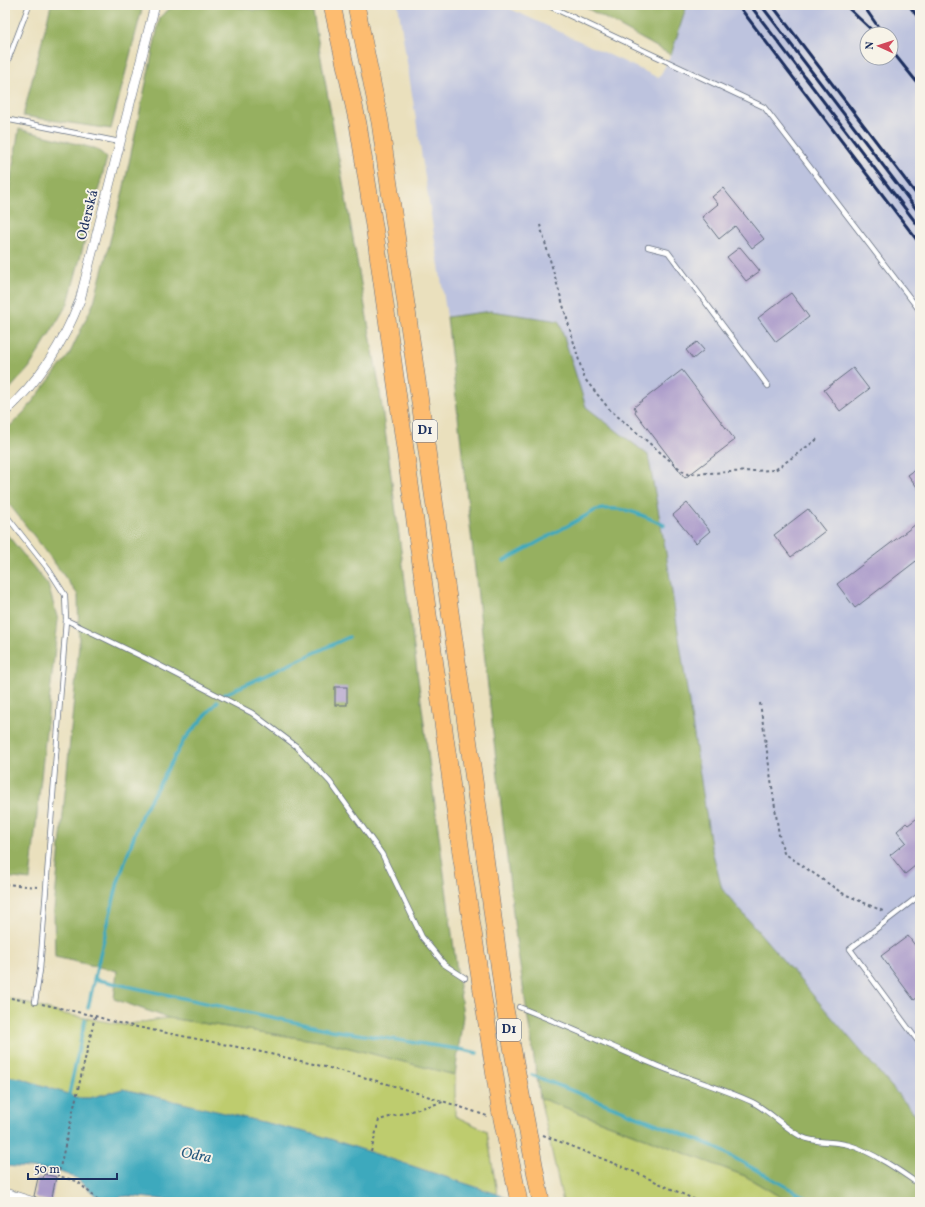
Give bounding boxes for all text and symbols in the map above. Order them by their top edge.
north arrow [859,26,899,66]
text: N [863,41,878,50]
street label: Oderská [73,188,103,242]
road number: D1 [413,420,437,442]
road number: D1 [497,1019,521,1041]
water label: Odra [179,1143,213,1169]
scale bar [28,1155,117,1181]
text: 50 m [34,1162,60,1178]

